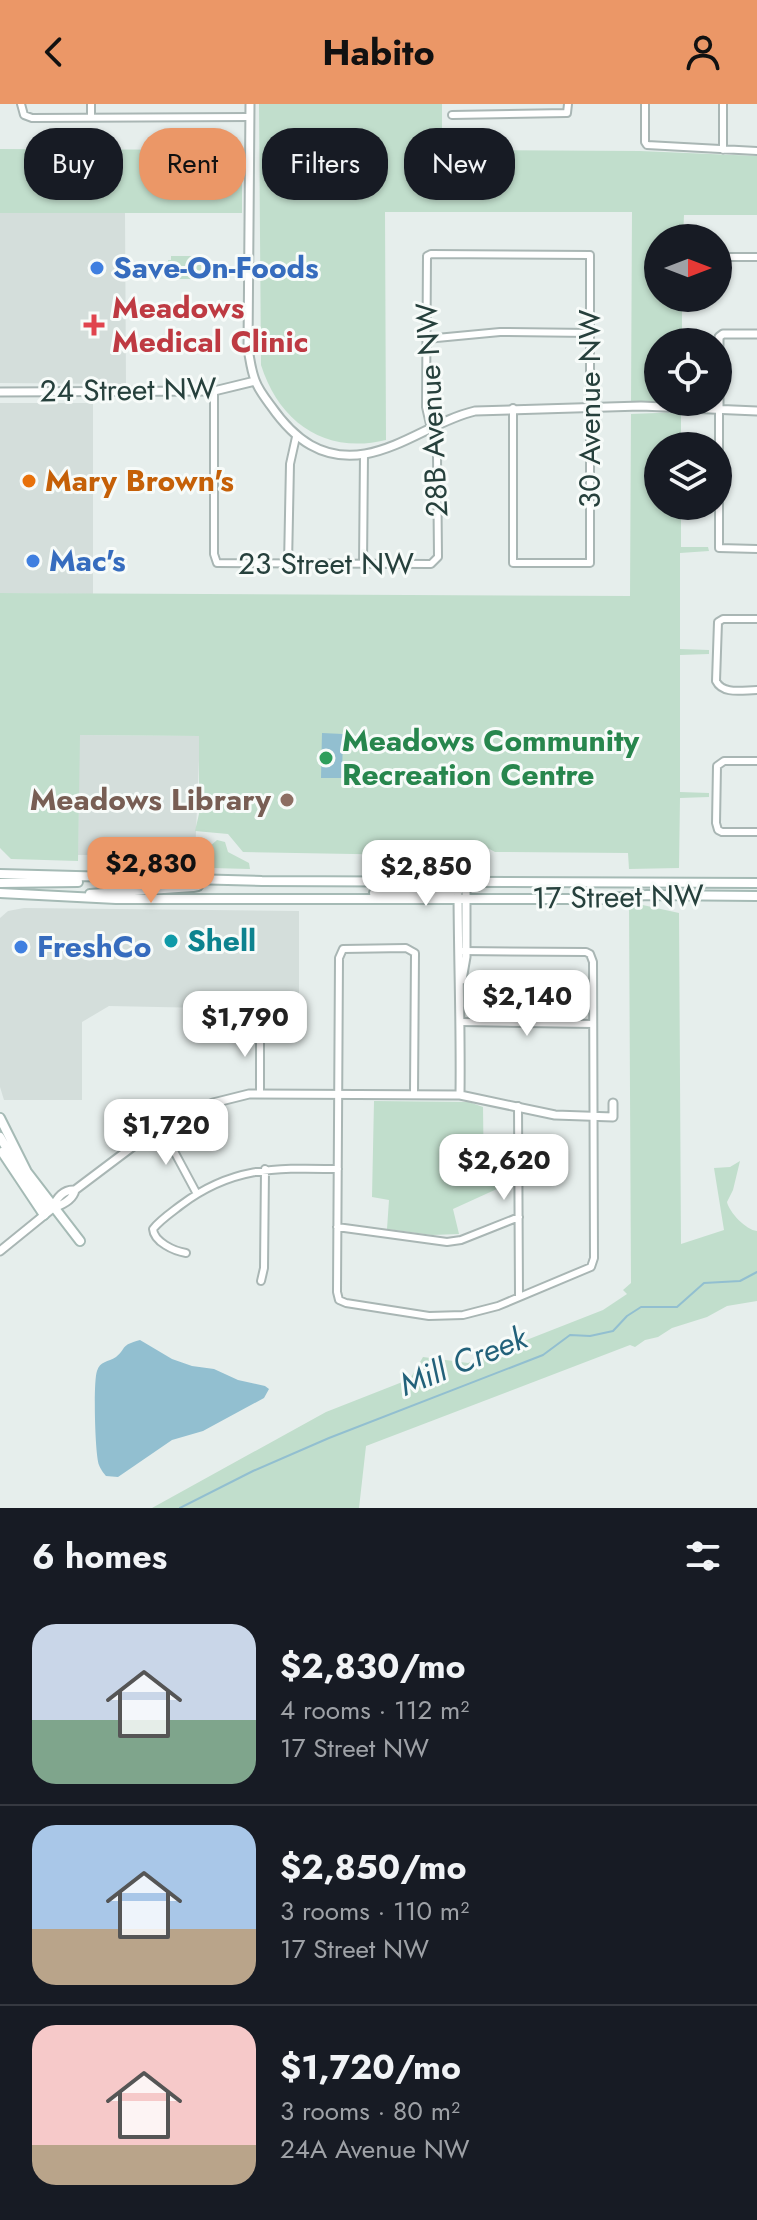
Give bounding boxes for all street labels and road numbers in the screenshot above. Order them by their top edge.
street label: 28B Avenue NW [404,301,459,518]
street label: 30 Avenue NW [568,309,611,508]
street label: 24 Street NW [39,366,217,413]
street label: 23 Street NW [238,542,414,585]
street label: 17 Street NW [532,873,705,919]

